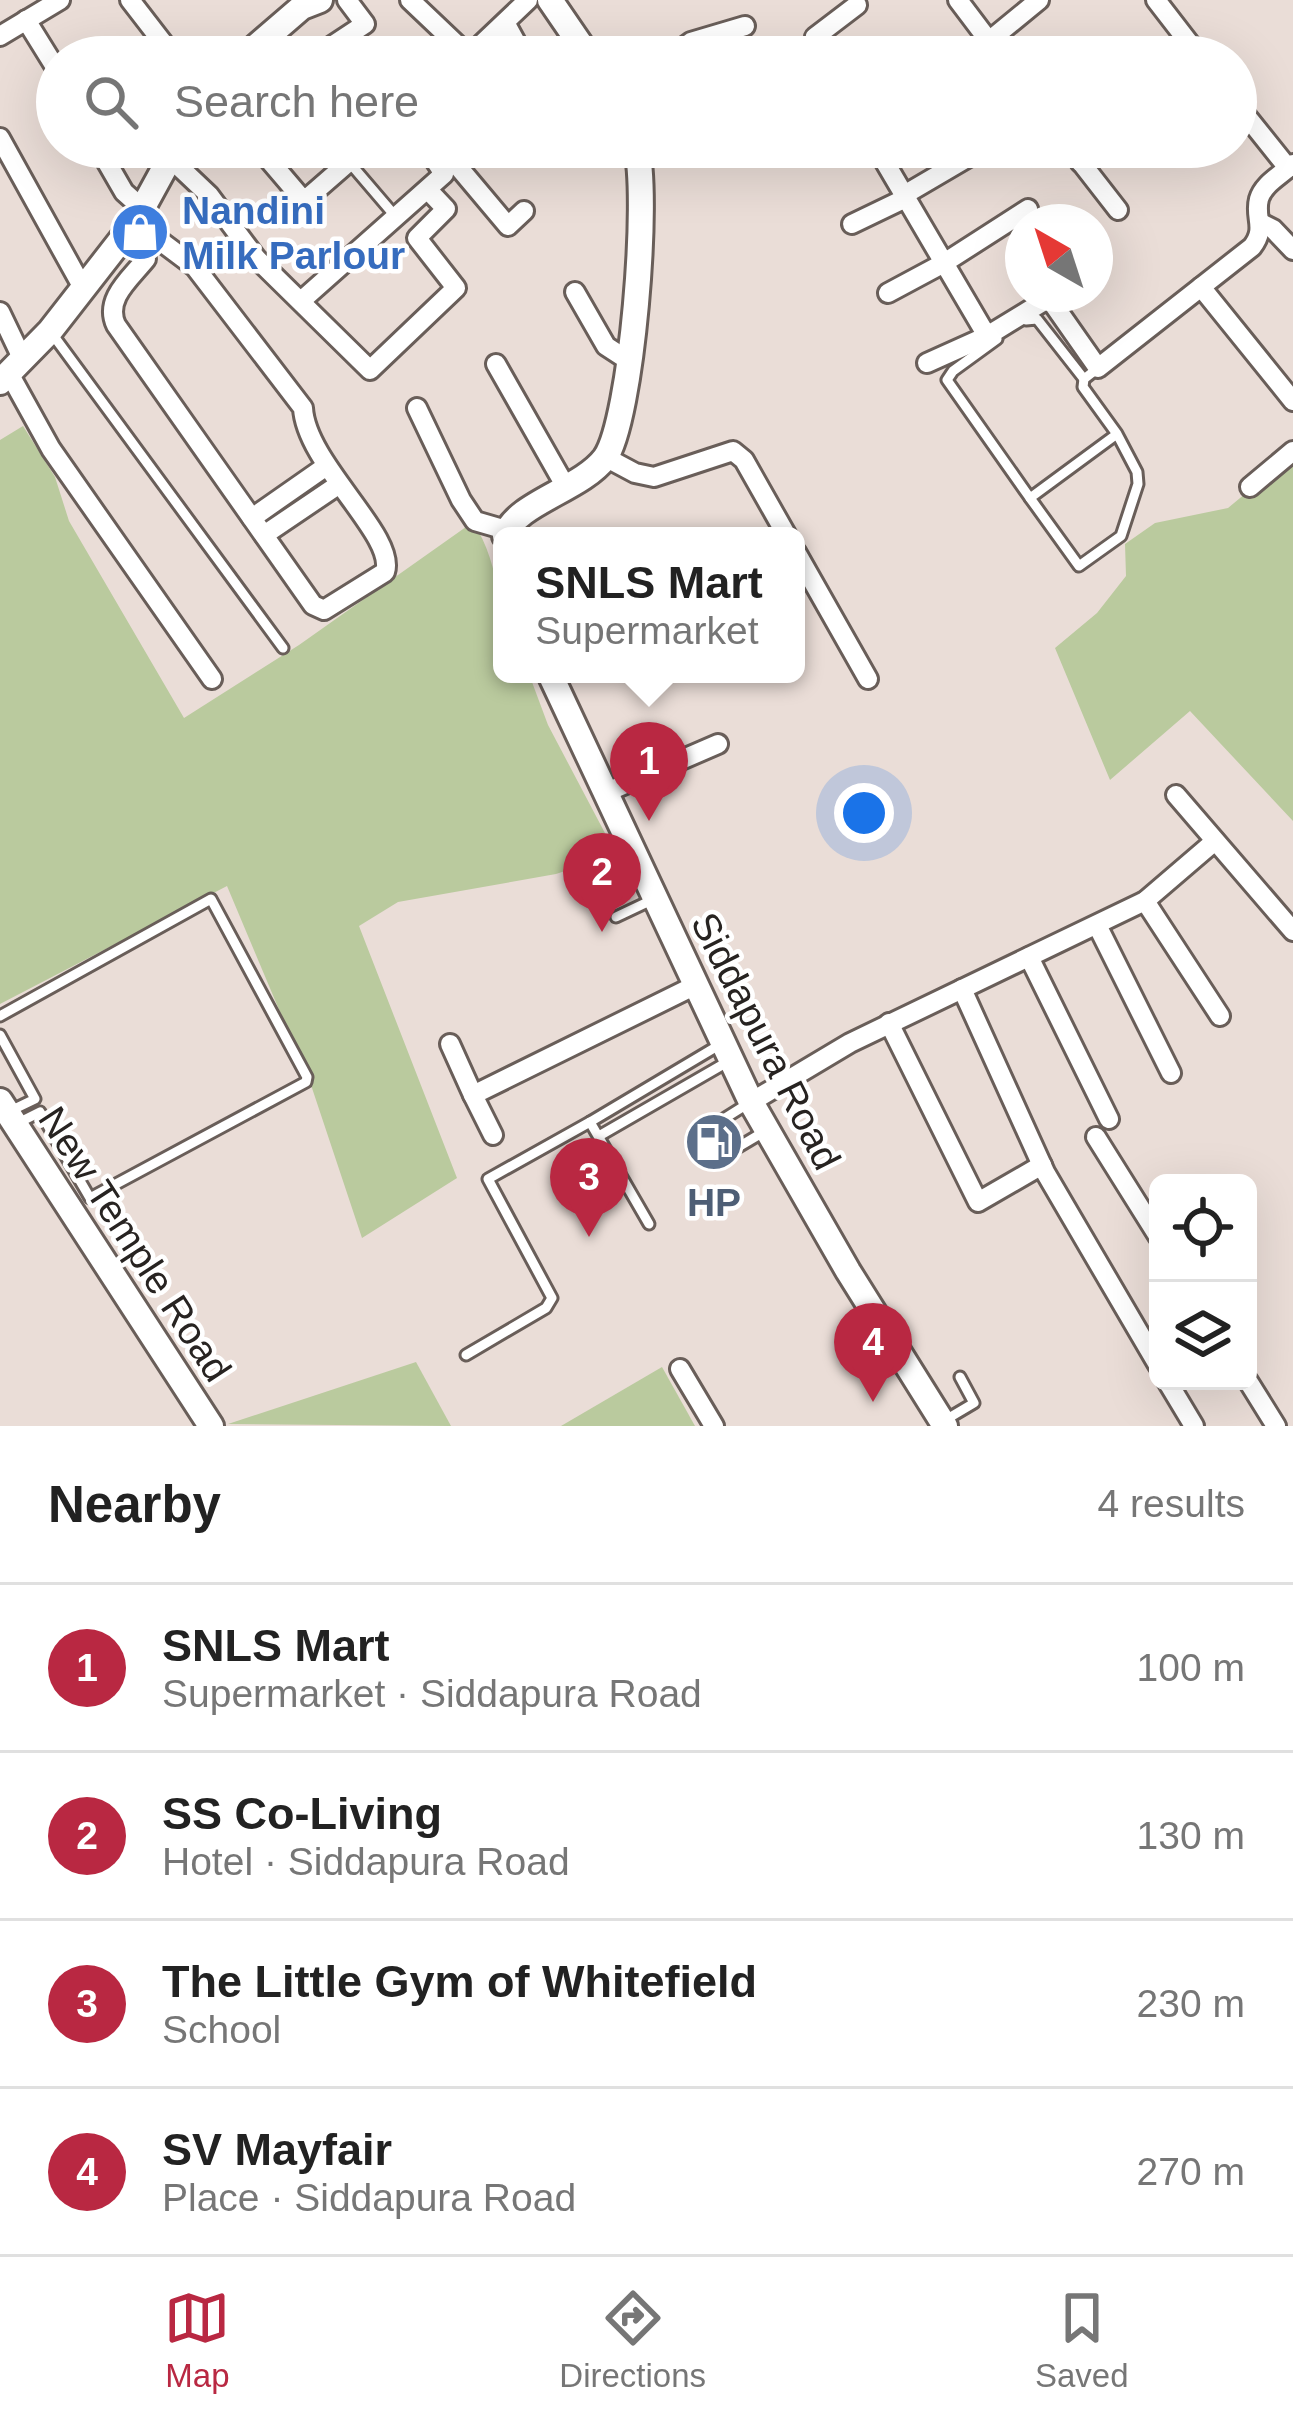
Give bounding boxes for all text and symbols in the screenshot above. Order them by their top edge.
search box [36,36,1257,168]
icon: search [78,69,144,135]
text: Search here [174,76,419,127]
place label: Nandini Milk Parlour [182,189,405,277]
shop icon: Nandini Milk Parlour [109,201,171,263]
north arrow [1005,204,1113,312]
popup [493,527,805,683]
text: SNLS Mart [535,557,763,608]
text: Supermarket [535,609,759,652]
pin: 1 [610,722,688,821]
your location [834,783,894,843]
pin: 2 [563,833,641,932]
street label: Siddapura Road [683,906,849,1176]
street label: New Temple Road [30,1099,240,1389]
fuel station icon: HP [683,1111,745,1173]
pin: 3 [550,1138,628,1237]
map controls [1149,1174,1257,1390]
button: locate [1149,1174,1257,1282]
place label: HP [687,1181,741,1224]
button: layers [1149,1282,1257,1390]
pin: 4 [834,1303,912,1402]
text: Nearby [48,1476,221,1533]
text: 4 results [1098,1482,1245,1525]
text: SNLS Mart [162,1620,390,1671]
text: 1 [76,1646,98,1689]
text: 100 m [1137,1646,1245,1689]
text: Supermarket · Siddapura Road [162,1672,702,1715]
text: SS Co-Living [162,1788,442,1839]
text: 2 [76,1814,98,1857]
text: 130 m [1137,1814,1245,1857]
text: Hotel · Siddapura Road [162,1840,570,1883]
text: The Little Gym of Whitefield [162,1956,757,2007]
text: 3 [76,1982,98,2025]
text: 230 m [1137,1982,1245,2025]
text: School [162,2008,281,2051]
text: SV Mayfair [162,2124,392,2175]
text: 4 [76,2150,98,2193]
text: 270 m [1137,2150,1245,2193]
text: Place · Siddapura Road [162,2176,576,2219]
tab: Map [164,2285,230,2395]
tab: Directions [559,2285,706,2395]
tab: Saved [1035,2285,1129,2395]

